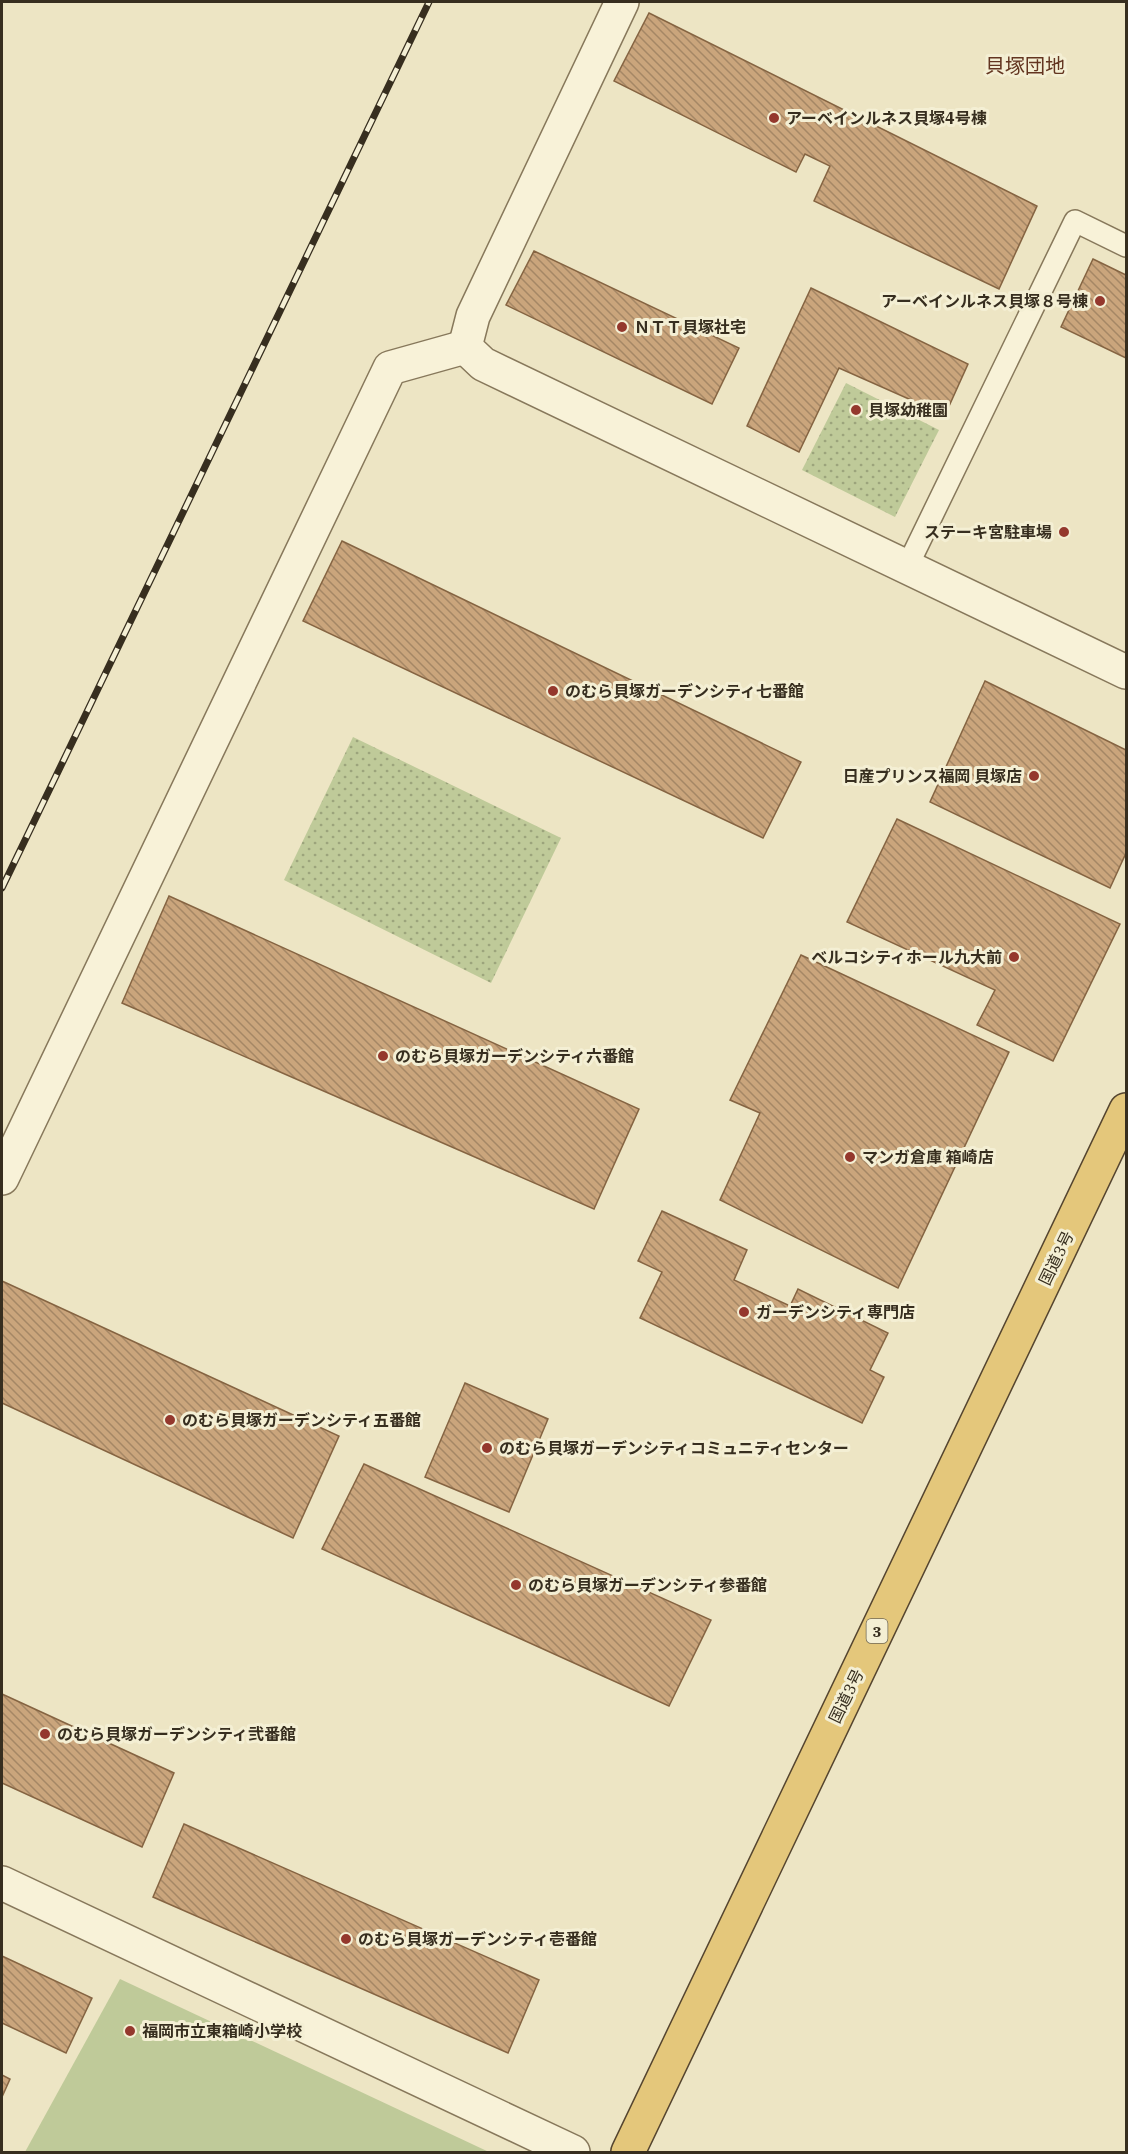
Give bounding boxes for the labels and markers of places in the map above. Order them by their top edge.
place label: アーベインルネス貝塚4号棟 [786,108,987,128]
marker: アーベインルネス貝塚4号棟 [767,111,781,125]
place label: アーベインルネス貝塚８号棟 [881,291,1088,311]
marker: アーベインルネス貝塚８号棟 [1093,294,1107,308]
place label: ＮＴＴ貝塚社宅 [634,317,746,337]
marker: ＮＴＴ貝塚社宅 [615,320,629,334]
place label: 貝塚幼稚園 [868,400,948,420]
marker: 貝塚幼稚園 [849,403,863,417]
place label: ステーキ宮駐車場 [924,522,1052,542]
marker: ステーキ宮駐車場 [1057,525,1071,539]
place label: のむら貝塚ガーデンシティ七番館 [565,681,804,701]
marker: のむら貝塚ガーデンシティ七番館 [546,684,560,698]
place label: 日産プリンス福岡 貝塚店 [843,766,1022,786]
marker: 日産プリンス福岡 貝塚店 [1027,769,1041,783]
place label: ベルコシティホール九大前 [811,947,1002,967]
marker: ベルコシティホール九大前 [1007,950,1021,964]
place label: のむら貝塚ガーデンシティ六番館 [395,1046,634,1066]
marker: のむら貝塚ガーデンシティ六番館 [376,1049,390,1063]
place label: マンガ倉庫 箱崎店 [862,1147,994,1167]
marker: マンガ倉庫 箱崎店 [843,1150,857,1164]
place label: ガーデンシティ専門店 [756,1302,915,1322]
marker: ガーデンシティ専門店 [737,1305,751,1319]
place label: のむら貝塚ガーデンシティ五番館 [182,1410,421,1430]
marker: のむら貝塚ガーデンシティ五番館 [163,1413,177,1427]
place label: のむら貝塚ガーデンシティコミュニティセンター [499,1438,849,1458]
marker: のむら貝塚ガーデンシティコミュニティセンター [480,1441,494,1455]
place label: のむら貝塚ガーデンシティ参番館 [528,1575,767,1595]
marker: のむら貝塚ガーデンシティ参番館 [509,1578,523,1592]
place label: のむら貝塚ガーデンシティ弐番館 [57,1724,296,1744]
marker: のむら貝塚ガーデンシティ弐番館 [38,1727,52,1741]
place label: のむら貝塚ガーデンシティ壱番館 [358,1929,597,1949]
marker: のむら貝塚ガーデンシティ壱番館 [339,1932,353,1946]
place label: 福岡市立東箱崎小学校 [142,2021,302,2041]
marker: 福岡市立東箱崎小学校 [123,2024,137,2038]

